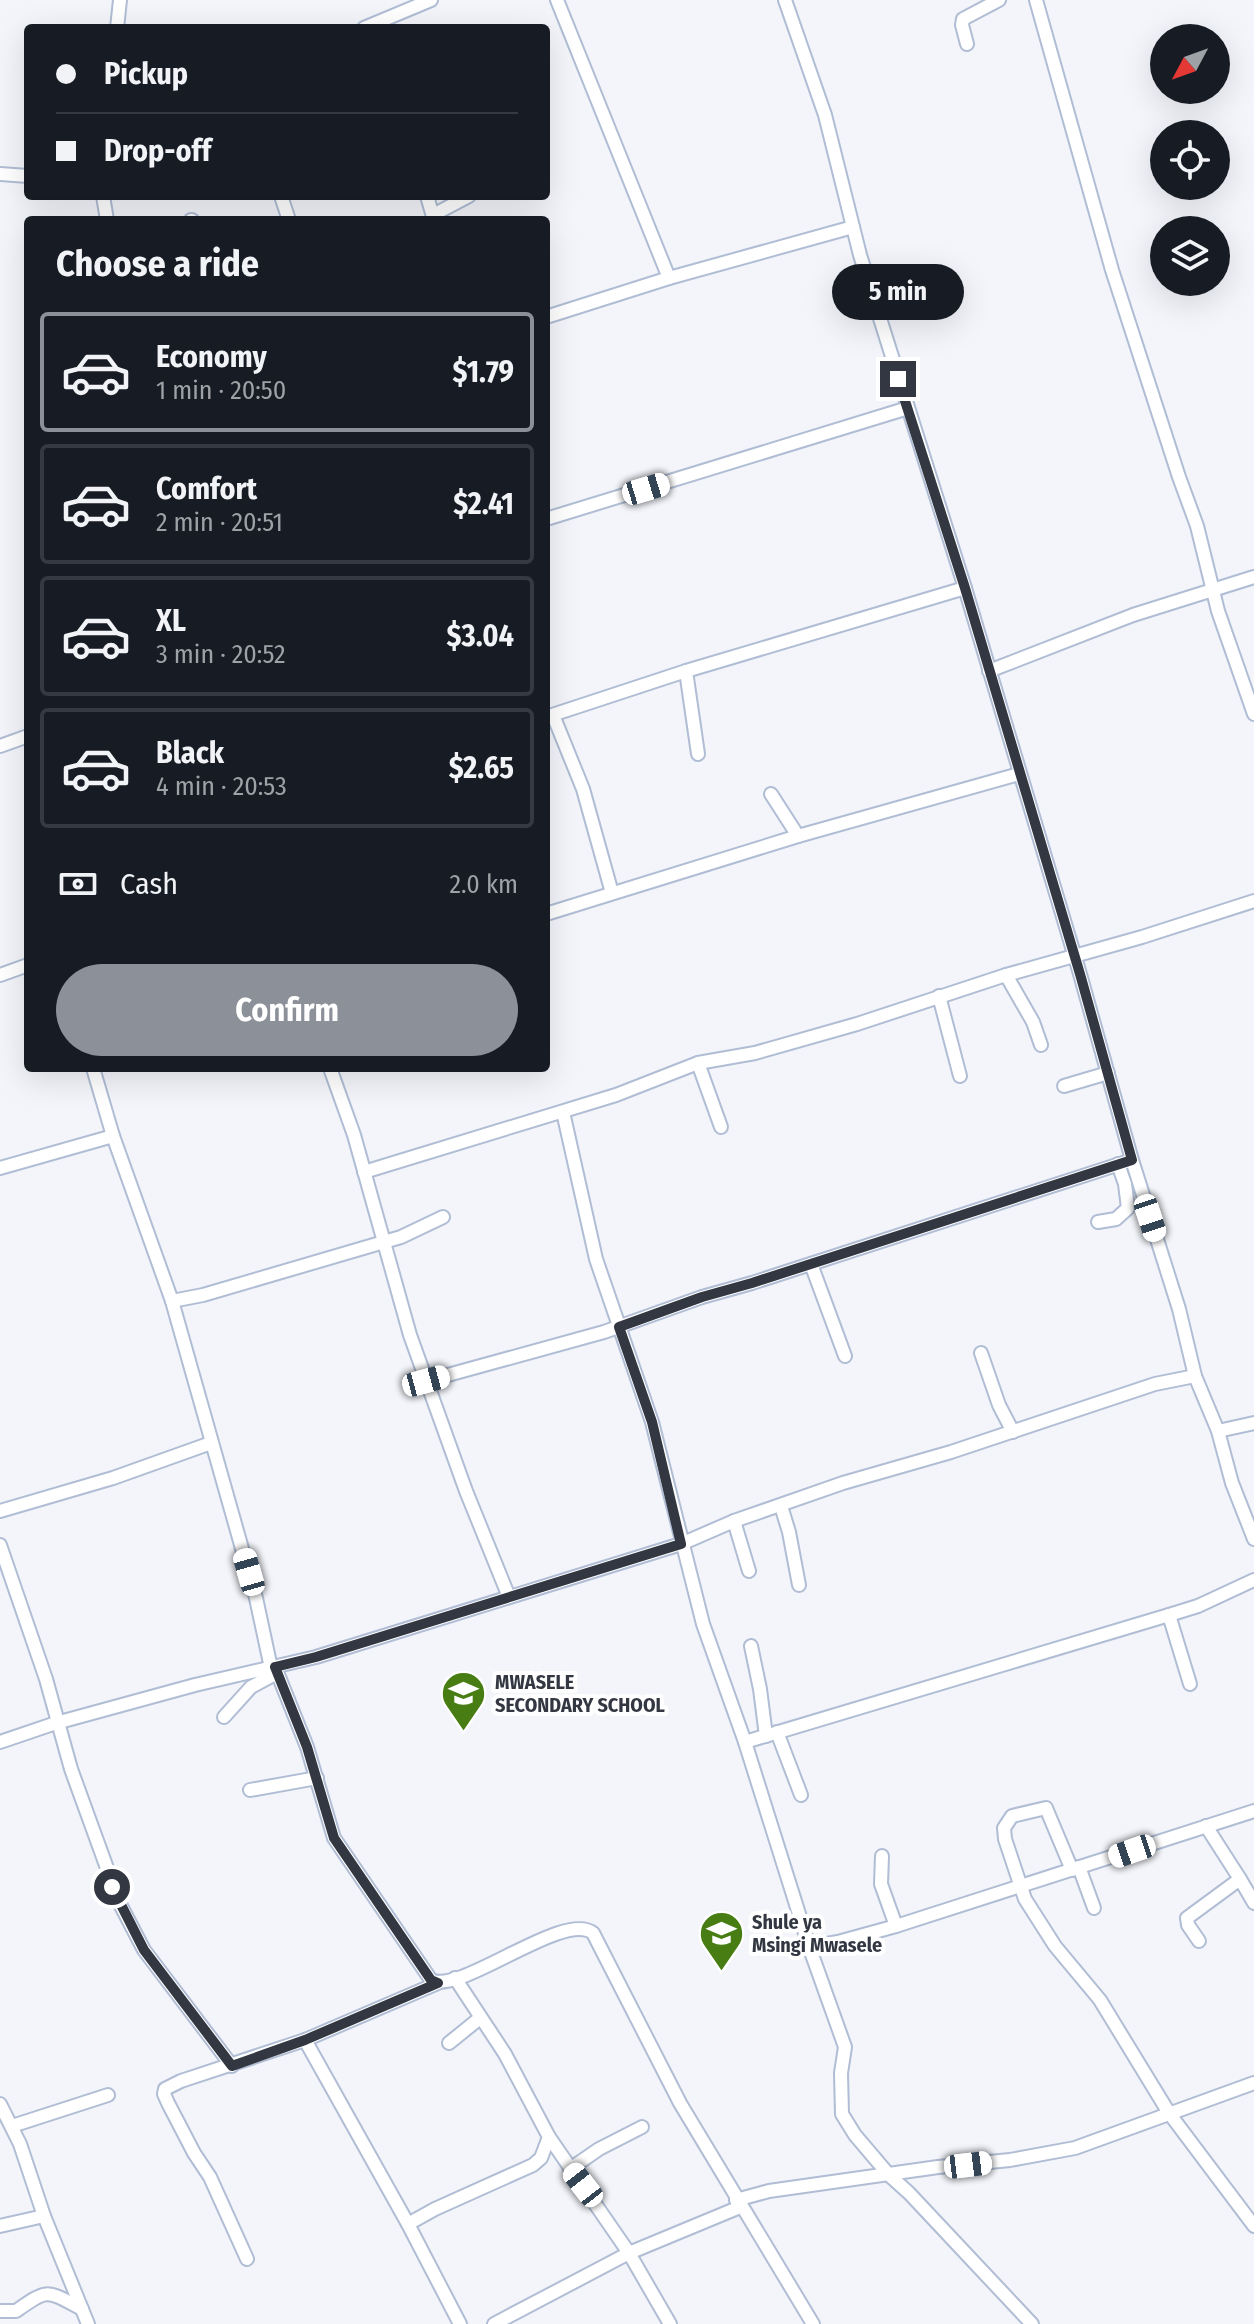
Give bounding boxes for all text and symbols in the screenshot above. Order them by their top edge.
north arrow [1150,24,1230,104]
map controls [1150,24,1230,296]
text: Pickup [104,56,188,92]
button: locate [1150,120,1230,200]
text: Drop-off [104,133,211,169]
button: layers [1150,216,1230,296]
text: Choose a ride [56,242,259,286]
callout: 5 min [832,263,964,319]
text: 5 min [869,276,927,307]
icon: car [60,336,132,408]
text: Economy [156,339,267,375]
text: $1.79 [453,354,514,390]
route end [880,361,916,397]
text: 1 min · 20:50 [156,375,286,406]
icon: car [60,468,132,540]
text: Comfort [156,471,257,507]
car [620,471,672,507]
text: $2.41 [453,486,514,522]
text: 2 min · 20:51 [156,507,283,538]
icon: car [60,600,132,672]
text: XL [156,603,186,639]
text: $3.04 [447,618,514,654]
text: 3 min · 20:52 [156,639,286,670]
icon: car [60,732,132,804]
text: Black [156,735,224,771]
text: $2.65 [449,750,514,786]
text: 4 min · 20:53 [156,771,287,802]
icon: cash [56,862,100,906]
text: Cash [120,866,178,902]
text: 2.0 km [450,869,518,900]
button: Confirm [56,964,518,1056]
car [1131,1191,1169,1245]
car [400,1363,452,1399]
car [231,1546,267,1598]
school or university icon: MWASELE SECONDARY SCHOOL [440,1669,488,1732]
place label: MWASELE SECONDARY SCHOOL [495,1670,665,1717]
car [1105,1832,1159,1870]
route start [94,1869,130,1905]
school or university icon: Shule ya Msingi Mwasele [697,1909,745,1972]
place label: Shule ya Msingi Mwasele [752,1910,882,1957]
car [943,2150,993,2180]
car [559,2159,607,2211]

